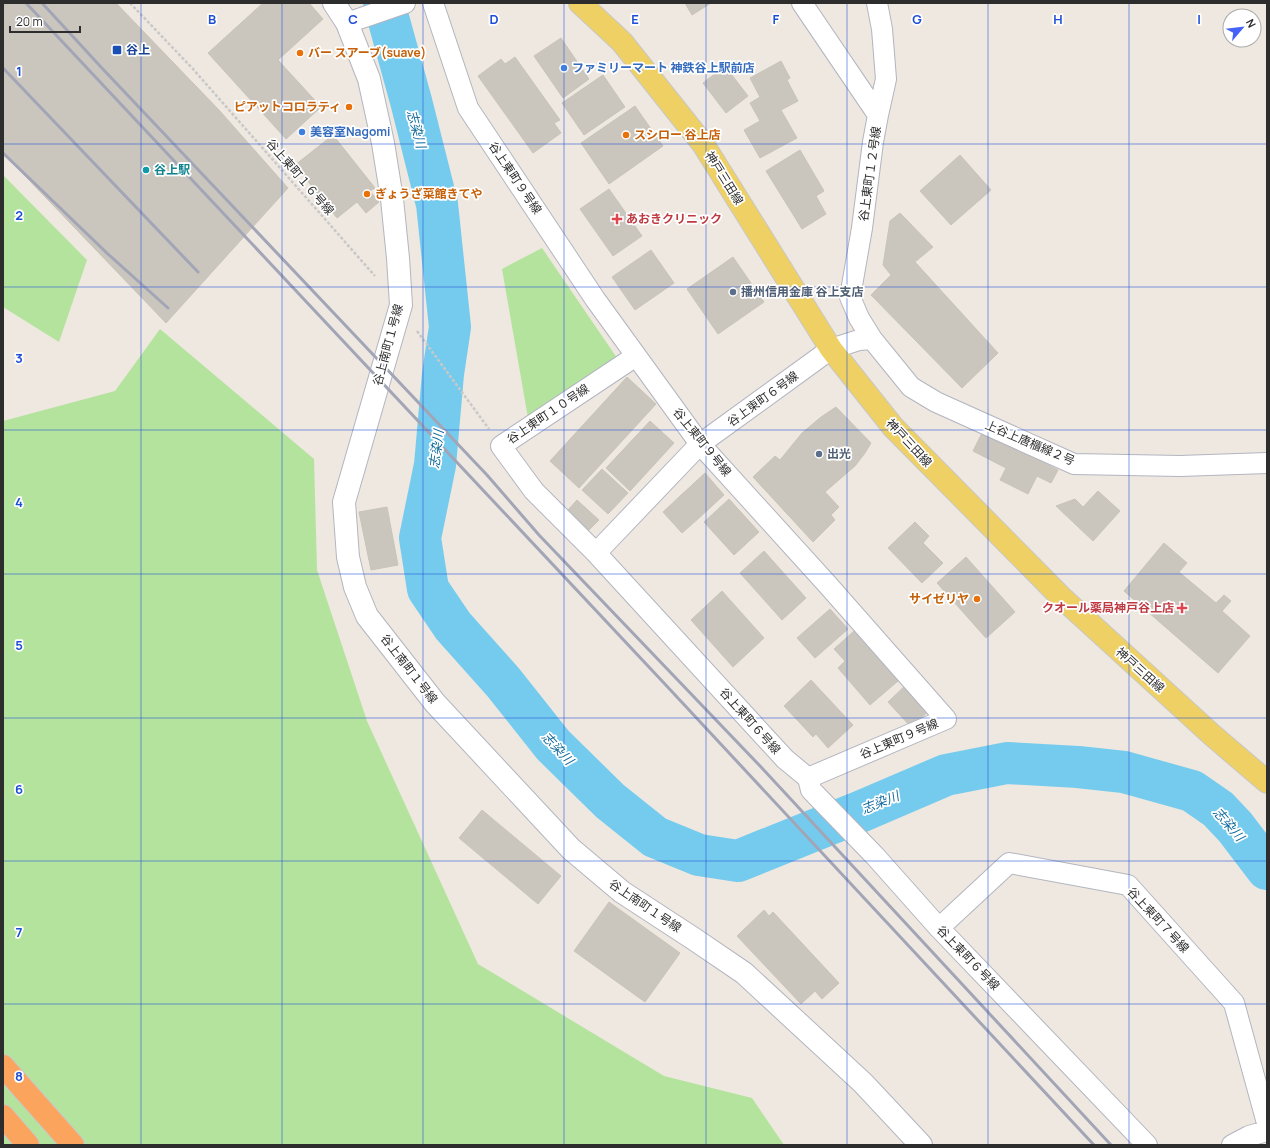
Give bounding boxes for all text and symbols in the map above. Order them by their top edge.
scale bar [10,8,80,34]
north arrow [1222,8,1262,48]
text: B [208,10,216,28]
text: C [348,10,358,28]
text: D [489,10,499,28]
text: E [631,10,639,28]
text: F [773,10,780,28]
text: G [912,10,922,28]
text: H [1053,10,1063,28]
text: I [1197,10,1201,28]
text: 20 m [16,13,43,30]
text: N [1243,16,1260,30]
place label: 谷上 [126,41,150,58]
marker: 谷上 [111,44,123,56]
place label: バー スアーブ(suave) [308,44,426,61]
marker: バー スアーブ(suave) [295,48,305,58]
place label: ファミリーマート 神鉄谷上駅前店 [572,59,754,76]
text: 1 [16,62,22,80]
marker: ファミリーマート 神鉄谷上駅前店 [559,63,569,73]
place label: ピアットコロラティ [234,98,341,115]
marker: ピアットコロラティ [344,102,354,112]
water label: 志染川 [403,108,431,152]
place label: 美容室Nagomi [310,123,391,140]
street label: 谷上東町１２号線 [854,125,885,223]
place label: スシロー 谷上店 [634,126,720,143]
marker: 美容室Nagomi [297,127,307,137]
marker: スシロー 谷上店 [621,130,631,140]
street label: 谷上東町１６号線 [262,135,338,218]
street label: 谷上東町９号線 [485,138,546,217]
street label: 神戸三田線 [701,148,748,208]
place label: 谷上駅 [154,161,190,178]
marker: 谷上駅 [141,165,151,175]
place label: ぎょうざ菜館きてや [375,185,482,202]
marker: ぎょうざ菜館きてや [362,189,372,199]
text: 2 [15,206,23,224]
place label: あおきクリニック [626,210,722,227]
marker: あおきクリニック [611,213,623,225]
place label: 播州信用金庫 谷上支店 [741,283,863,300]
marker: 播州信用金庫 谷上支店 [728,287,738,297]
street label: 谷上南町１号線 [368,302,407,388]
text: 3 [15,349,23,367]
street label: 谷上東町６号線 [724,367,802,430]
street label: 谷上東町１０号線 [503,380,592,447]
street label: 谷上東町９号線 [669,404,735,480]
street label: 神戸三田線 [883,415,936,470]
street label: 上谷上唐櫃線２号 [983,416,1078,469]
water label: 志染川 [425,427,448,469]
place label: 出光 [827,445,851,462]
marker: 出光 [814,449,824,459]
text: 4 [15,493,23,511]
place label: サイゼリヤ [909,590,969,607]
marker: サイゼリヤ [972,594,982,604]
place label: クオール薬局神戸谷上店 [1042,599,1174,616]
marker: クオール薬局神戸谷上店 [1177,603,1187,613]
street label: 谷上南町１号線 [377,630,442,707]
text: 5 [15,636,23,654]
street label: 神戸三田線 [1112,643,1168,696]
street label: 谷上東町６号線 [716,684,785,758]
street label: 谷上東町９号線 [857,714,941,763]
water label: 志染川 [538,728,579,770]
text: 6 [15,780,23,798]
water label: 志染川 [859,786,903,818]
water label: 志染川 [1209,803,1250,846]
street label: 谷上南町１号線 [606,875,685,936]
street label: 谷上東町７号線 [1123,883,1193,956]
street label: 谷上東町６号線 [933,922,1004,994]
text: 7 [16,923,23,941]
text: 8 [15,1067,23,1085]

